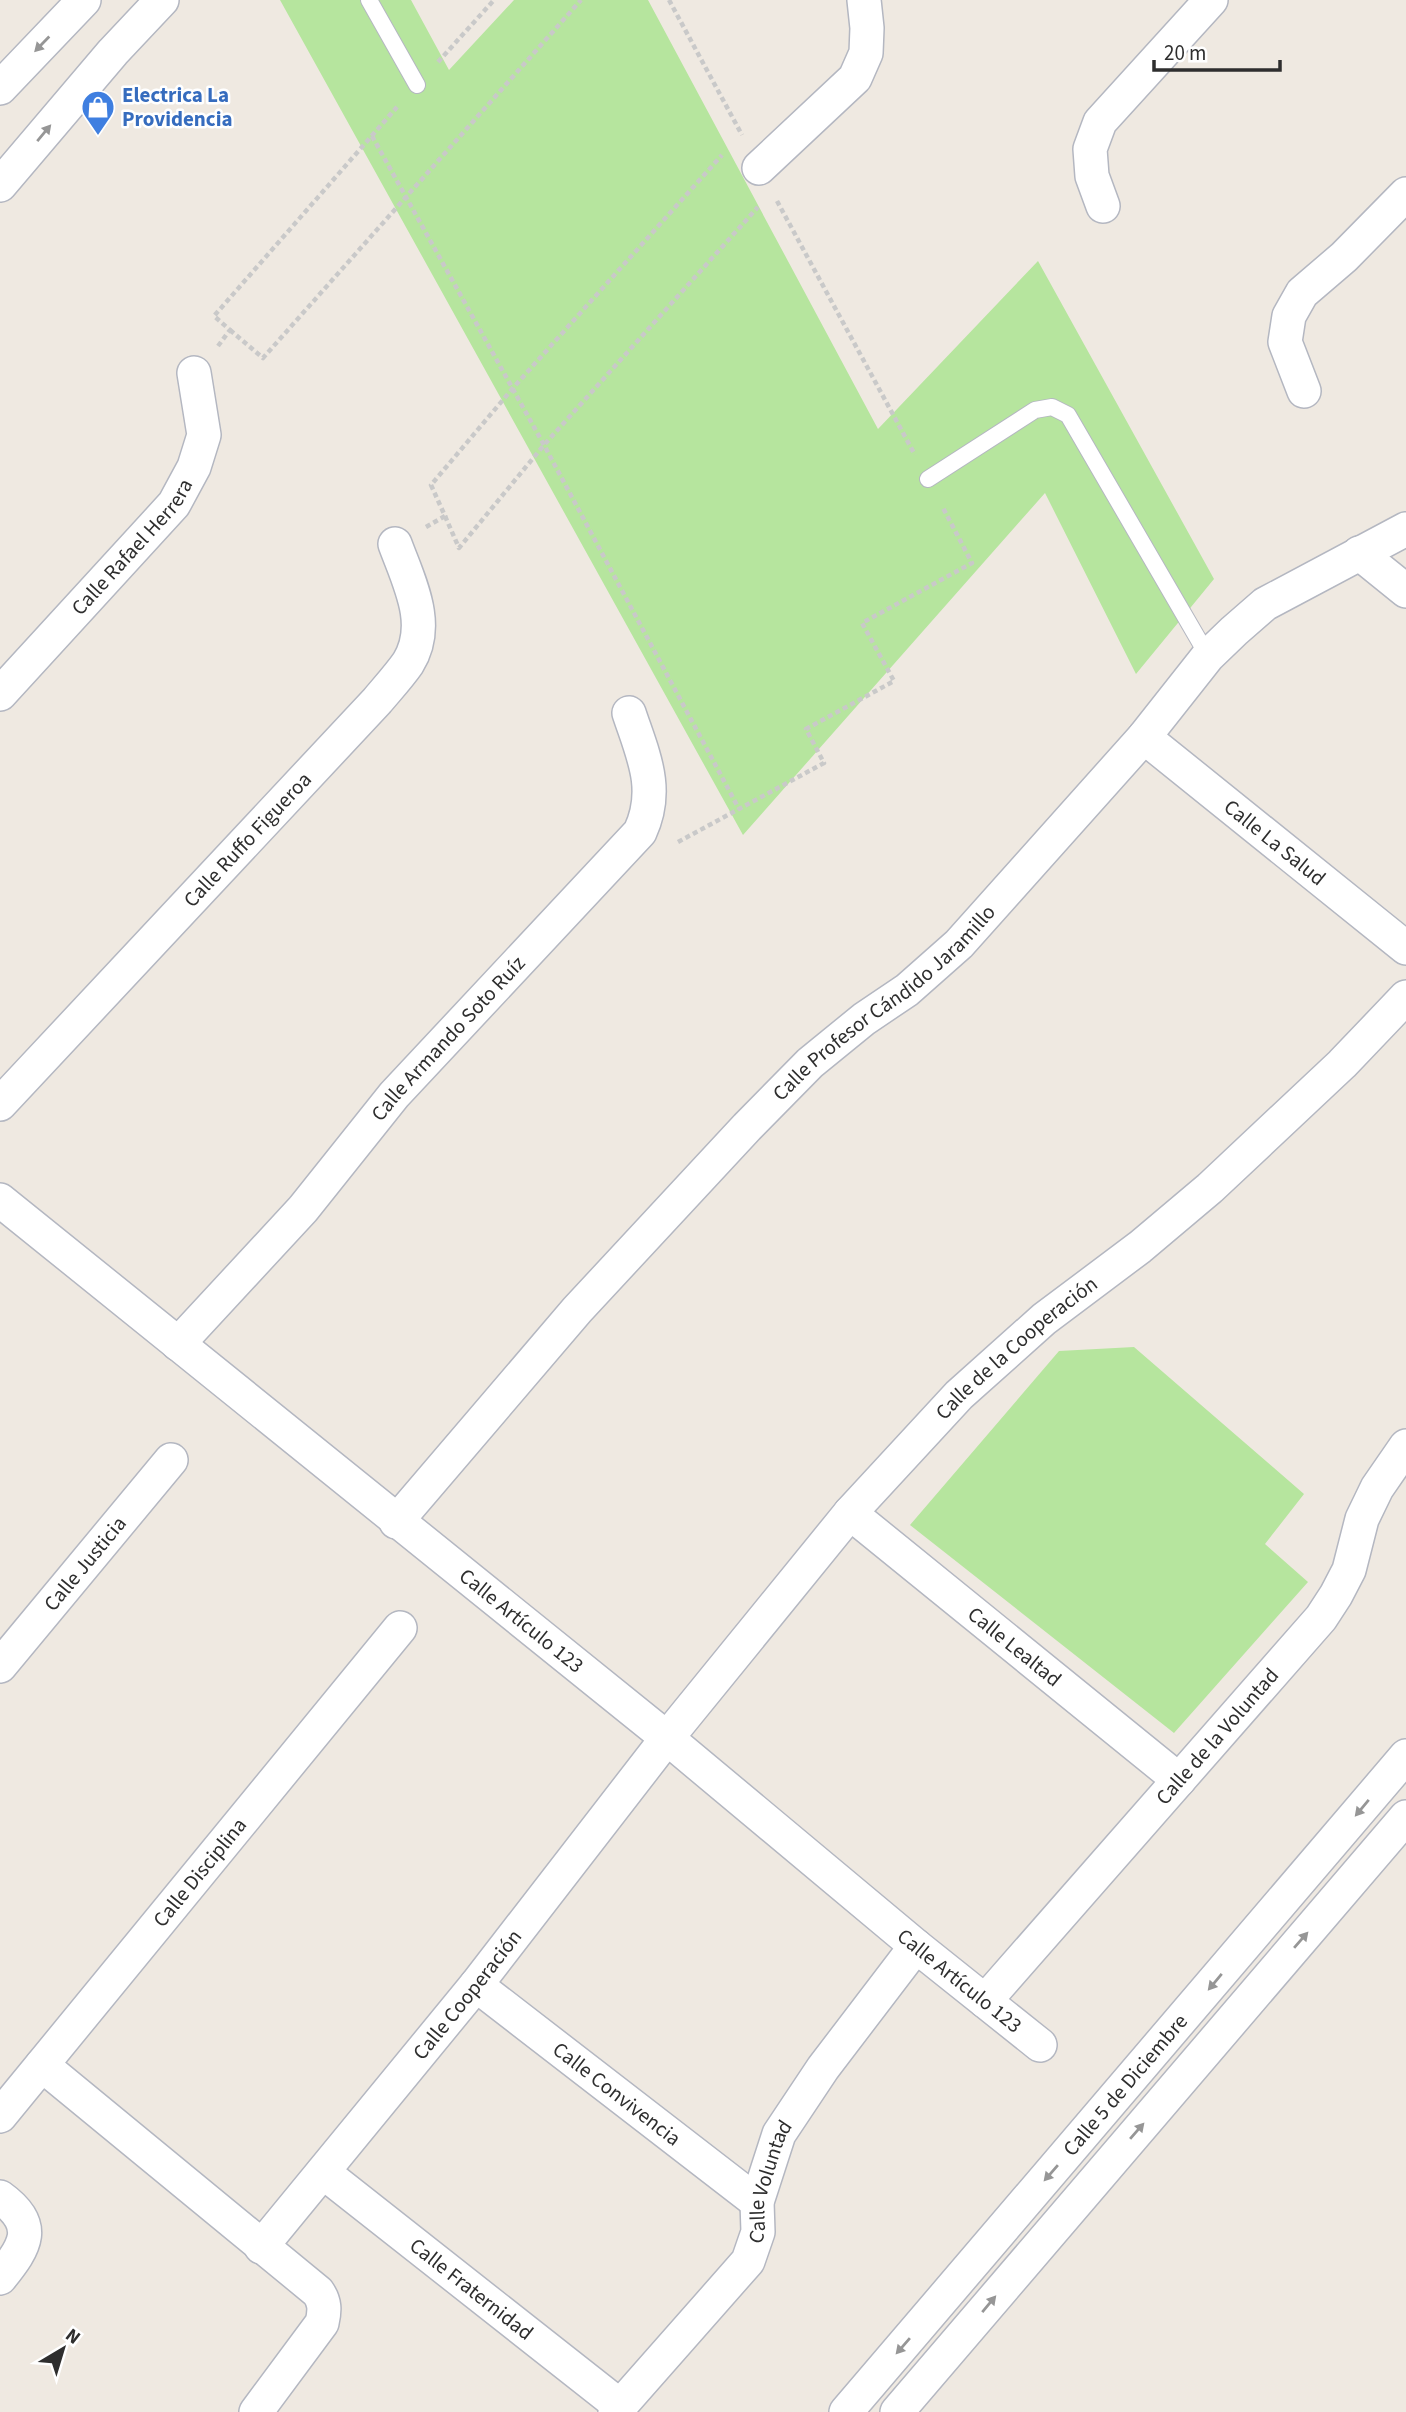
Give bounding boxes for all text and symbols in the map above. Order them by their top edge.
scale bar [1154,28,1280,72]
one-way arrow [34,35,50,53]
text: 20 m [1164,38,1206,68]
place label: Electrica La Providencia [122,80,233,134]
shop icon: Electrica La Providencia [79,88,117,137]
one-way arrow [36,125,51,142]
street label: Calle Rafael Herrera [64,473,200,622]
street label: Calle Ruffo Figueroa [176,765,318,914]
street label: Calle La Salud [1217,792,1332,893]
street label: Calle Profesor Cándido Jaramillo [766,898,1002,1108]
street label: Calle Armando Soto Ruíz [364,949,532,1128]
street label: Calle de la Cooperación [928,1269,1104,1426]
street label: Calle Justicia [37,1510,133,1618]
street label: Calle Artículo 123 [453,1561,590,1680]
street label: Calle Lealtad [961,1599,1068,1694]
street label: Calle de la Voluntad [1149,1661,1286,1811]
one-way arrow [1355,1800,1370,1817]
street label: Calle Disciplina [146,1811,254,1934]
street label: Calle Artículo 123 [891,1921,1028,2040]
street label: Calle Cooperación [406,1923,529,2066]
one-way arrow [1293,1931,1308,1948]
one-way arrow [1208,1973,1223,1990]
street label: Calle 5 de Diciembre [1056,2007,1195,2163]
street label: Calle Convivencia [546,2035,687,2153]
street label: Calle Voluntad [740,2114,799,2248]
one-way arrow [1129,2122,1145,2140]
one-way arrow [1043,2164,1059,2182]
street label: Calle Fraternidad [403,2231,540,2347]
one-way arrow [981,2295,996,2312]
north arrow [28,2314,98,2384]
text: N [59,2322,86,2351]
one-way arrow [895,2337,911,2355]

